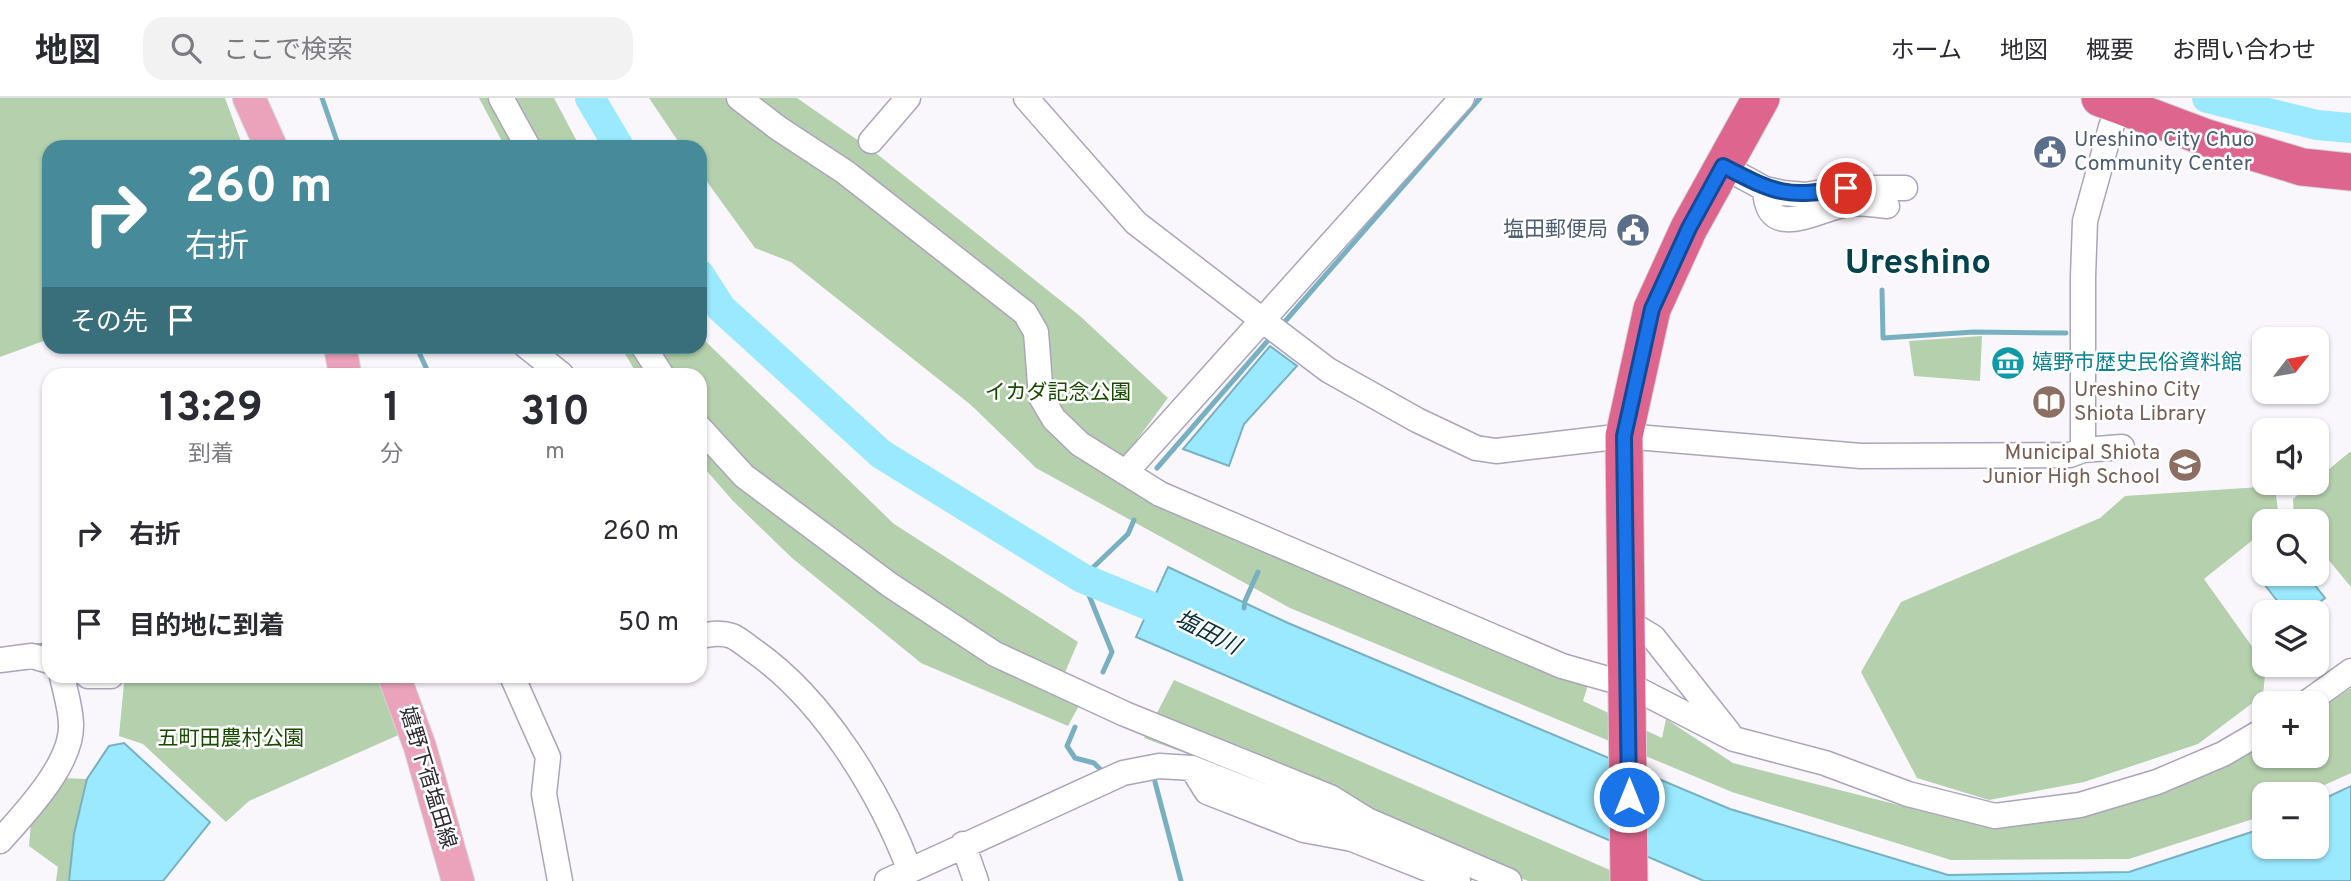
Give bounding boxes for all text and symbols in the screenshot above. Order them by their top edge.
search box [143,17,633,80]
icon: search [167,29,205,67]
text: 地図 [35,32,101,74]
text: ここで検索 [223,35,353,68]
text: ホーム [1891,37,1962,67]
text: 地図 [2000,37,2048,67]
text: 概要 [2086,37,2134,67]
text: お問い合わせ [2172,37,2316,67]
place label: Ureshino City Chuo Community Center [2074,127,2254,178]
public building icon: Ureshino City Chuo Community Center [2031,133,2069,171]
text: 260 m [185,158,332,220]
pin [1816,158,1876,218]
icon: right [70,168,161,259]
icon: arrive [1827,169,1865,207]
public building icon: 塩田郵便局 [1614,211,1652,249]
place label: 塩田郵便局 [1503,217,1608,244]
text: 右折 [185,228,249,268]
district label: Ureshino [1845,242,1991,286]
icon: arrive [162,301,200,339]
text: その先 [70,307,148,340]
north arrow [2252,327,2329,404]
map controls [2252,327,2329,859]
museum icon: 嬉野市歴史民俗資料館 [1989,344,2027,382]
place label: 嬉野市歴史民俗資料館 [2032,350,2242,377]
place label: Ureshino City Shiota Library [2074,377,2206,428]
park label: イカダ記念公園 [985,380,1132,407]
text: 13:29 [159,383,263,436]
text: 1 [383,383,400,436]
library icon: Ureshino City Shiota Library [2030,383,2068,421]
text: 310 [520,387,590,440]
button: sound [2252,418,2329,495]
text: m [545,438,565,467]
place label: Municipal Shiota Junior High School [1982,440,2160,491]
text: 到着 [188,441,234,470]
text: 分 [380,441,403,470]
school or university icon: Municipal Shiota Junior High School [2166,446,2204,484]
button: search [2252,509,2329,586]
icon: right [70,514,108,552]
text: 260 m [603,516,679,549]
text: 右折 [129,520,181,553]
button: layers [2252,600,2329,677]
icon: arrive [70,605,108,643]
water label: 塩田川 [1170,605,1247,664]
text: 50 m [618,607,679,640]
text: 目的地に到着 [129,611,285,644]
button: + [2252,691,2329,768]
street label: 嬉野下宿塩田線 [393,704,461,852]
park label: 五町田農村公園 [158,726,305,753]
position arrow [1592,760,1666,834]
button: − [2252,782,2329,859]

